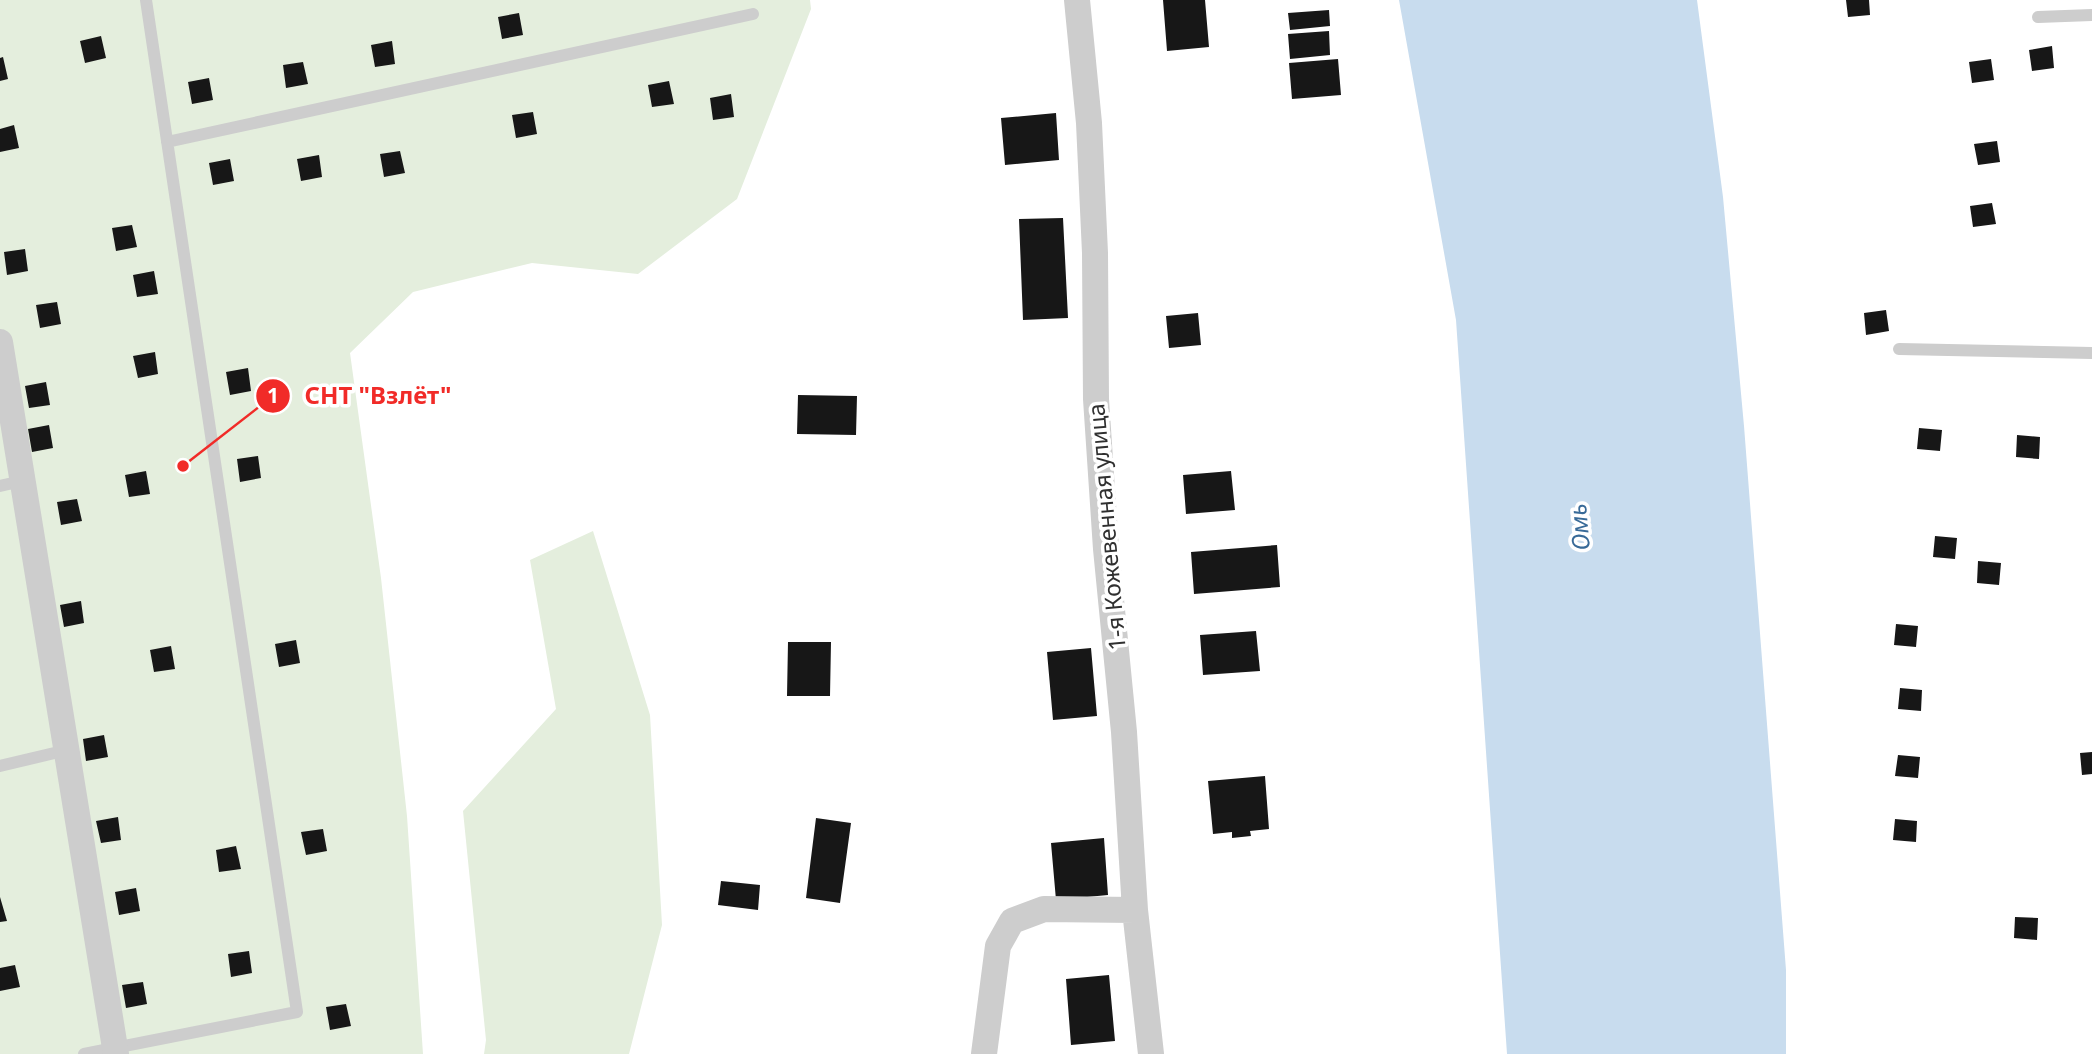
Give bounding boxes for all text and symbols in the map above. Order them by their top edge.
callout: СНТ "Взлёт" [255,373,465,418]
text: СНТ "Взлёт" [305,378,451,411]
text: 1 [267,381,279,409]
street label: 1-я Кожевенная улица [1079,402,1133,652]
water label: Омь [1560,502,1597,552]

